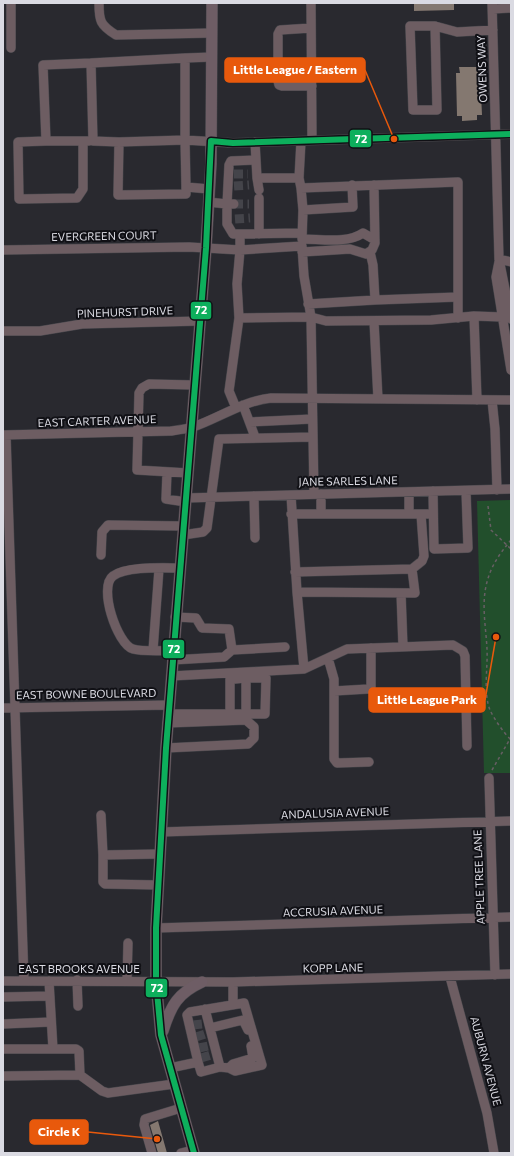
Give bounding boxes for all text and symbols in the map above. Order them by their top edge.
street label: OWENS WAY [474,35,489,103]
callout: Little League / Eastern [225,58,365,82]
text: Little League / Eastern [233,62,357,76]
line badge: 72 [349,129,372,148]
text: 72 [355,132,367,145]
street label: EVERGREEN COURT [51,228,157,243]
line badge: 72 [190,301,212,320]
street label: PINEHURST DRIVE [77,303,173,320]
text: 72 [195,303,207,316]
street label: EAST CARTER AVENUE [37,412,157,429]
street label: JANE SARLES LANE [298,473,398,489]
line badge: 72 [162,639,185,659]
text: 72 [168,642,180,655]
street label: EAST BOWNE BOULEVARD [16,686,156,701]
callout: Little League Park [369,688,485,712]
text: Little League Park [377,692,477,706]
street label: ANDALUSIA AVENUE [281,804,389,821]
street label: APPLE TREE LANE [470,830,487,925]
street label: ACCRUSIA AVENUE [283,902,383,919]
street label: KOPP LANE [303,960,363,975]
street label: EAST BROOKS AVENUE [18,962,140,975]
line badge: 72 [145,978,168,998]
text: 72 [151,981,163,994]
street label: AUBURN AVENUE [468,1015,505,1107]
callout: Circle K [30,1120,88,1144]
text: Circle K [38,1124,81,1138]

